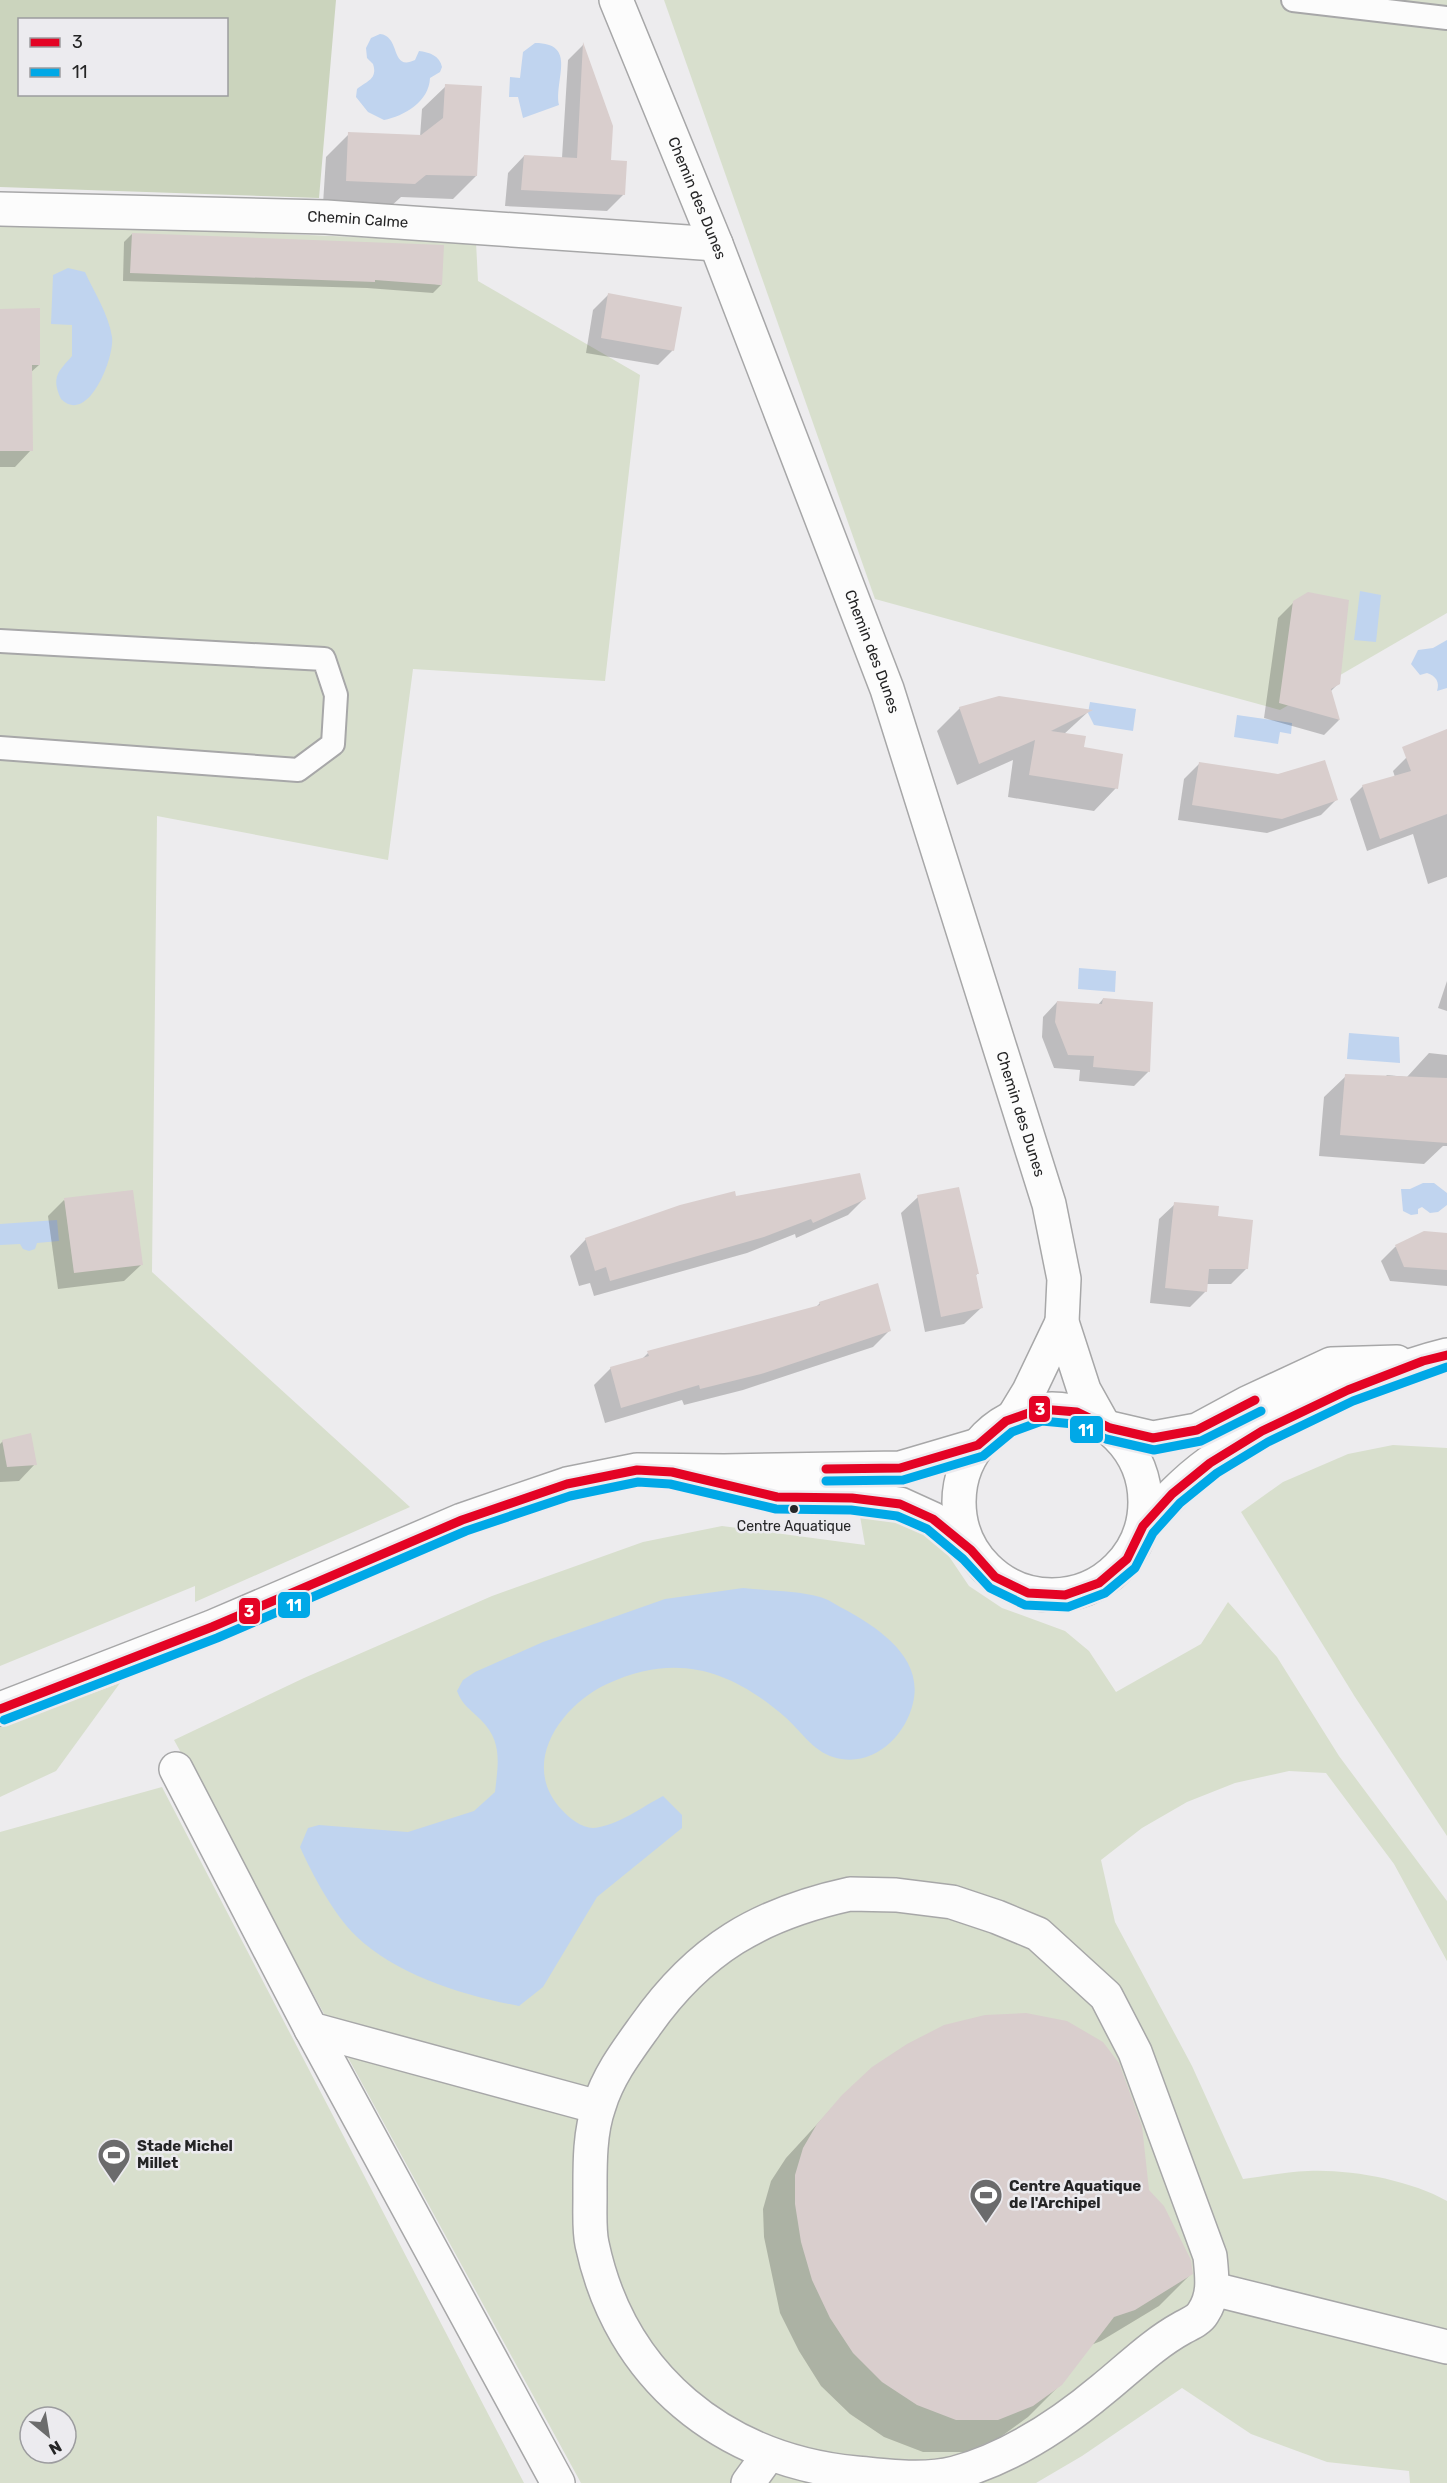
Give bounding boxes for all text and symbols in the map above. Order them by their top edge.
legend [18,18,228,96]
text: 3 [72,31,83,53]
text: 11 [72,61,87,83]
street label: Chemin des Dunes [664,134,730,262]
street label: Chemin Calme [307,208,409,232]
street label: Chemin des Dunes [841,587,903,716]
street label: Chemin des Dunes [993,1049,1049,1179]
line badge: 3 [1028,1395,1051,1423]
text: 3 [1035,1400,1045,1419]
line badge: 11 [1069,1415,1104,1444]
text: 11 [1078,1421,1094,1440]
marker: Centre Aquatique [788,1503,800,1515]
place label: Centre Aquatique [737,1518,851,1535]
line badge: 11 [277,1591,311,1619]
text: 11 [286,1596,302,1615]
line badge: 3 [238,1597,261,1625]
text: 3 [244,1602,254,1621]
sports icon: Stade Michel Millet [96,2137,132,2184]
place label: Stade Michel Millet [137,2137,233,2172]
sports icon: Centre Aquatique de l'Archipel [968,2177,1004,2224]
place label: Centre Aquatique de l'Archipel [1009,2177,1141,2212]
north arrow [18,2405,78,2465]
text: N [46,2436,65,2459]

